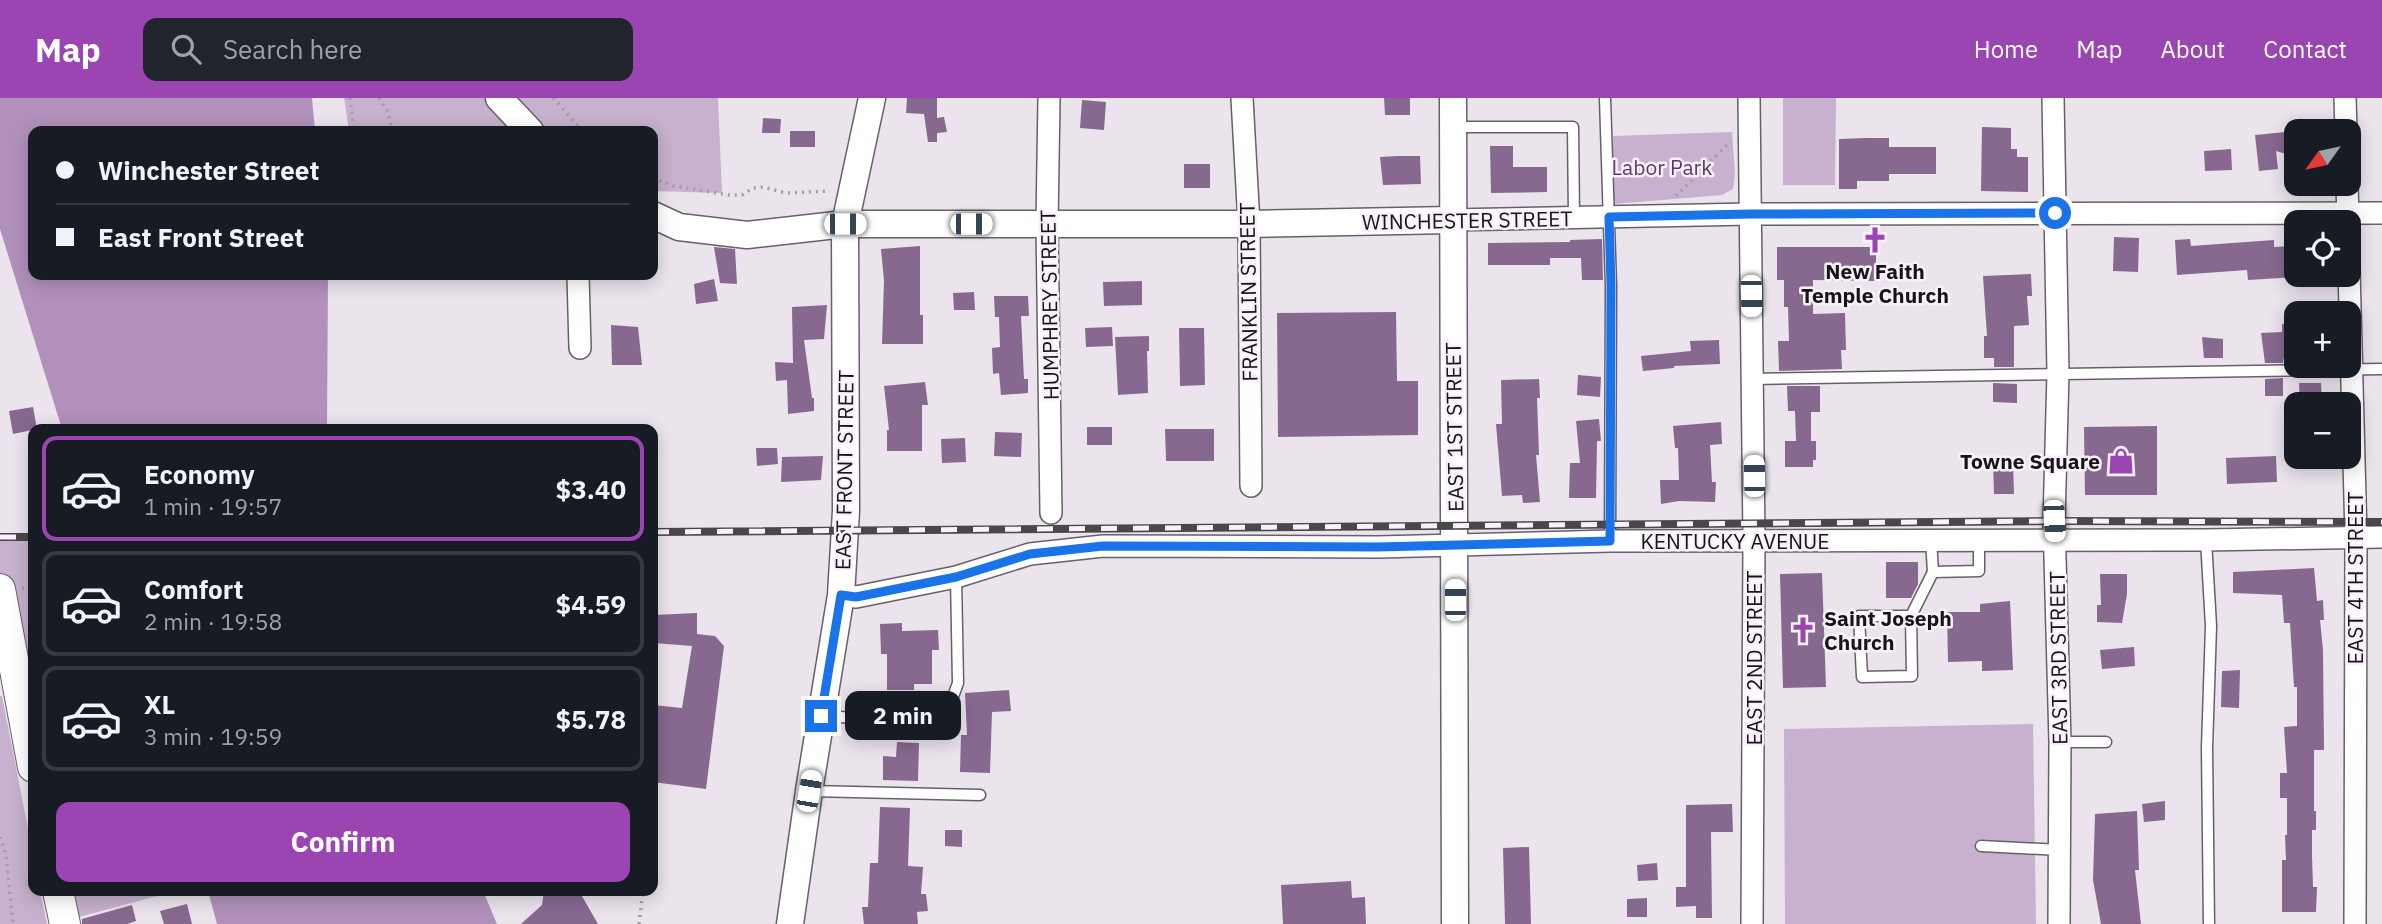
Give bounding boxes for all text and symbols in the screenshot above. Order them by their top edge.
search box [143,18,633,81]
text: Map [35,28,101,71]
icon: search [167,30,205,68]
text: Search here [223,32,362,66]
text: Home [1974,33,2038,65]
text: Map [2076,33,2122,65]
text: About [2160,33,2225,65]
text: Contact [2263,33,2347,65]
north arrow [2284,119,2361,196]
map controls [2284,119,2361,469]
text: Winchester Street [98,153,319,187]
park label: Labor Park [1612,153,1712,181]
route start [2039,197,2071,229]
street label: FRANKLIN STREET [1232,202,1264,382]
street label: WINCHESTER STREET [1361,204,1573,236]
street label: HUMPHREY STREET [1033,210,1065,400]
button: locate [2284,210,2361,287]
car [825,214,867,235]
car [951,214,993,235]
text: East Front Street [98,220,304,254]
church icon: New Faith Temple Church [1860,225,1890,255]
place label: New Faith Temple Church [1801,257,1949,309]
car [1741,275,1762,317]
button: + [2284,301,2361,378]
street label: EAST 1ST STREET [1439,342,1469,512]
street label: EAST FRONT STREET [828,370,860,570]
button: − [2284,392,2361,469]
shop icon: Towne Square [2106,446,2136,476]
place label: Towne Square [1960,447,2100,475]
car [1744,455,1765,497]
icon: car [60,457,123,520]
text: Economy [144,457,255,491]
text: $3.40 [556,472,626,506]
text: 1 min · 19:57 [144,491,282,521]
street label: EAST 4TH STREET [2341,492,2369,664]
car [2043,499,2066,543]
street label: KENTUCKY AVENUE [1640,527,1830,555]
street label: EAST 2ND STREET [1740,571,1768,745]
street label: EAST 3RD STREET [2042,571,2074,745]
icon: car [60,572,123,635]
text: Comfort [144,572,243,606]
car [1445,579,1466,621]
text: $4.59 [556,587,626,621]
place label: Saint Joseph Church [1824,604,1952,656]
text: 2 min · 19:58 [144,606,282,636]
church icon: Saint Joseph Church [1788,615,1818,645]
icon: car [60,687,123,750]
text: XL [144,687,175,721]
callout: 2 min [846,692,961,740]
route end [805,700,837,732]
text: 2 min [873,700,933,730]
text: $5.78 [556,702,626,736]
text: 3 min · 19:59 [144,721,282,751]
car [796,768,823,814]
button: Confirm [56,802,630,882]

